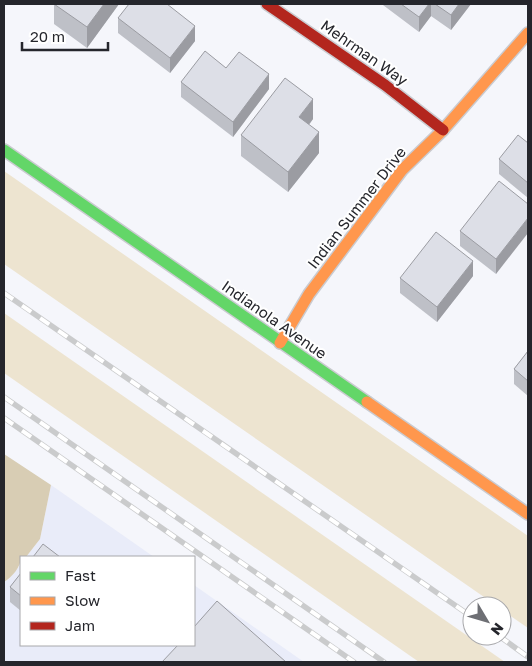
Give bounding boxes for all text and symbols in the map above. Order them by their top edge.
street label: Mehrman Way [318,16,412,89]
scale bar [22,20,109,52]
text: 20 m [30,27,65,45]
street label: Indian Summer Drive [303,143,409,272]
street label: Indianola Avenue [219,276,331,362]
legend [20,556,195,646]
text: Fast [65,566,96,584]
text: Slow [65,591,100,609]
north arrow [462,596,512,646]
text: Jam [65,616,95,634]
text: N [488,620,508,639]

